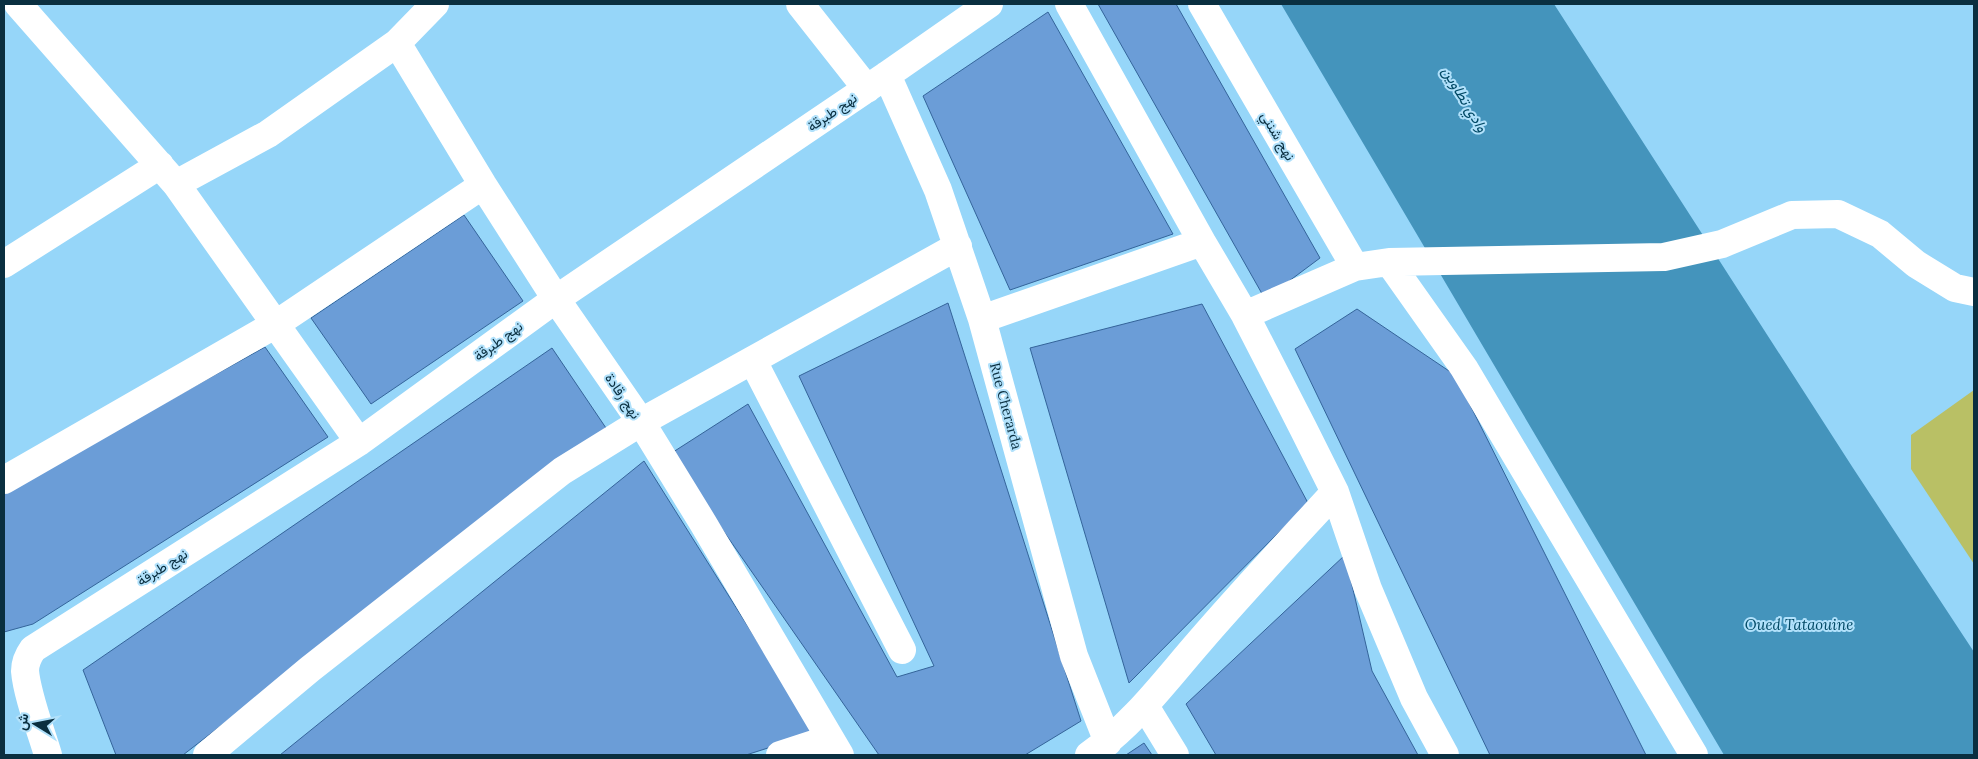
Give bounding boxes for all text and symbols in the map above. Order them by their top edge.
water label: وادي تطاوين [1435,63,1492,137]
street label: نهج طبرقة [804,89,862,137]
street label: نهج شنني [1254,108,1299,165]
street label: نهج طبرقة [470,317,527,366]
street label: Rue Cherarda [986,361,1026,451]
street label: نهج رقادة [600,370,645,423]
street label: نهج طبرقة [133,544,192,591]
water label: Oued Tataouine [1745,615,1853,634]
north arrow [10,699,60,749]
text: ش [12,712,33,732]

